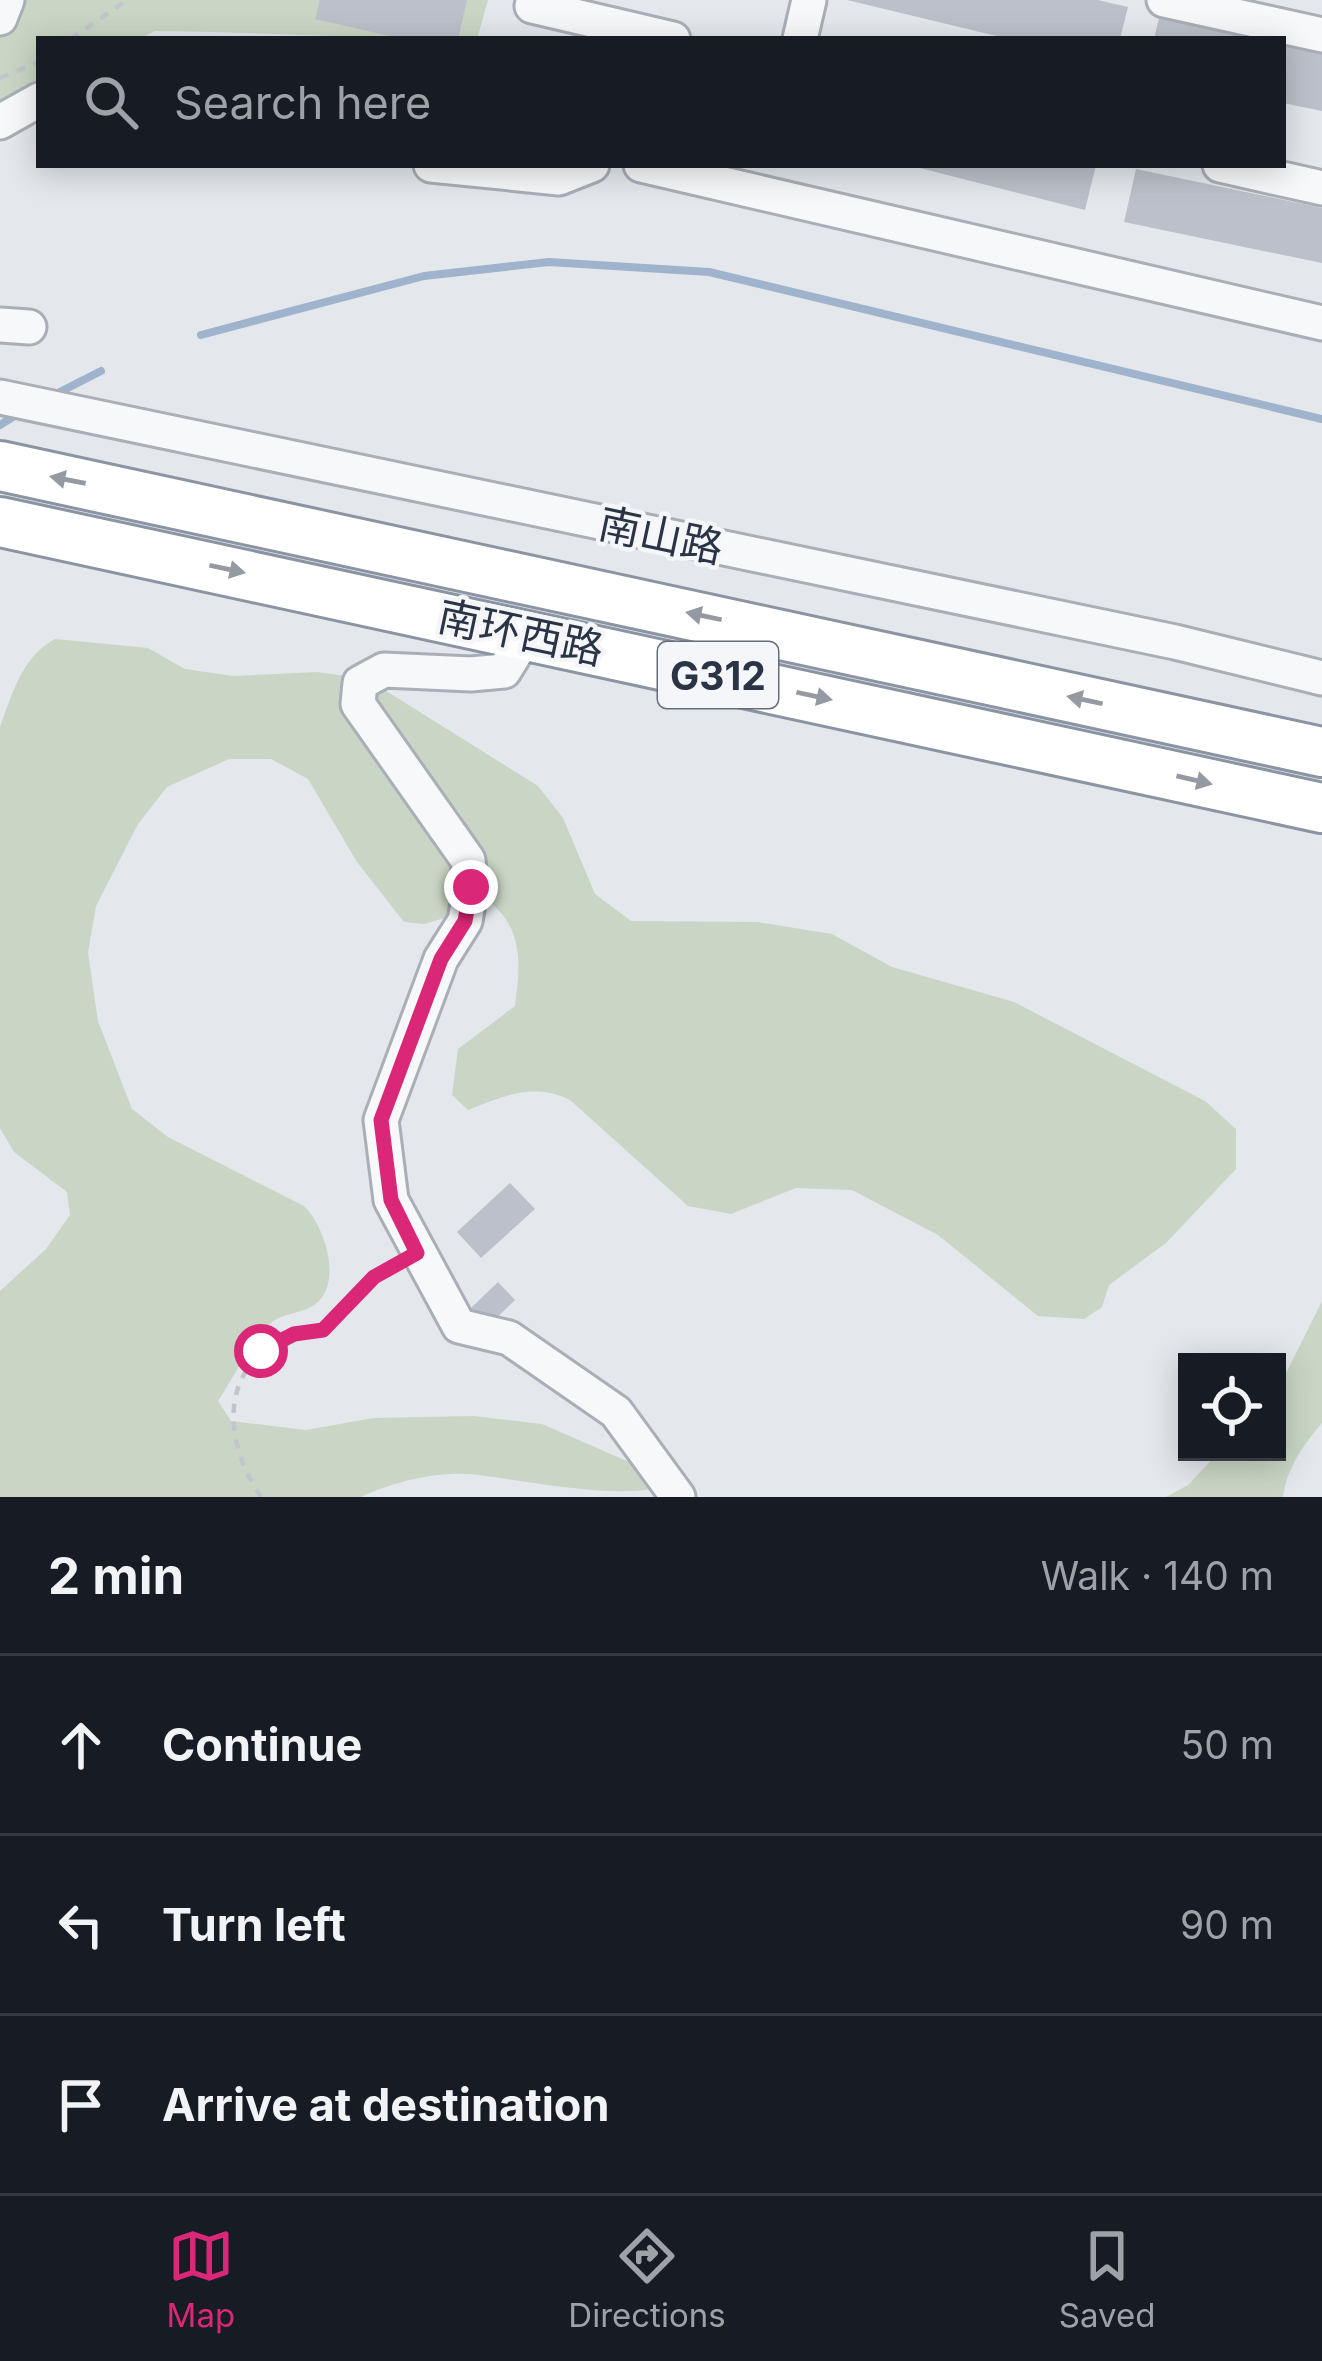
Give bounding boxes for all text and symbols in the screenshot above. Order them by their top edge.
search box [36,36,1286,168]
icon: search [78,69,144,135]
text: Search here [174,75,431,130]
one-way arrow [49,469,87,488]
street label: 南山路 [594,497,728,573]
one-way arrow [209,560,247,579]
street label: 南环西路 [434,590,608,674]
one-way arrow [684,606,722,625]
road number: G312 [658,642,778,708]
one-way arrow [795,687,833,706]
one-way arrow [1065,689,1103,708]
one-way arrow [1176,771,1213,790]
route end [444,860,498,914]
route start [234,1324,288,1378]
map controls [1178,1353,1286,1461]
button: locate [1178,1353,1286,1461]
text: 2 min [48,1545,184,1606]
text: Walk · 140 m [1041,1552,1274,1599]
icon: ahead [48,1712,114,1778]
text: Continue [162,1717,362,1772]
text: 50 m [1181,1721,1274,1768]
icon: left [48,1892,114,1958]
text: Turn left [162,1897,346,1952]
text: 90 m [1180,1901,1274,1948]
icon: arrive [48,2072,114,2138]
text: Arrive at destination [162,2077,609,2132]
tab: Map [167,2223,235,2335]
tab: Directions [568,2223,726,2335]
tab: Saved [1059,2223,1155,2335]

